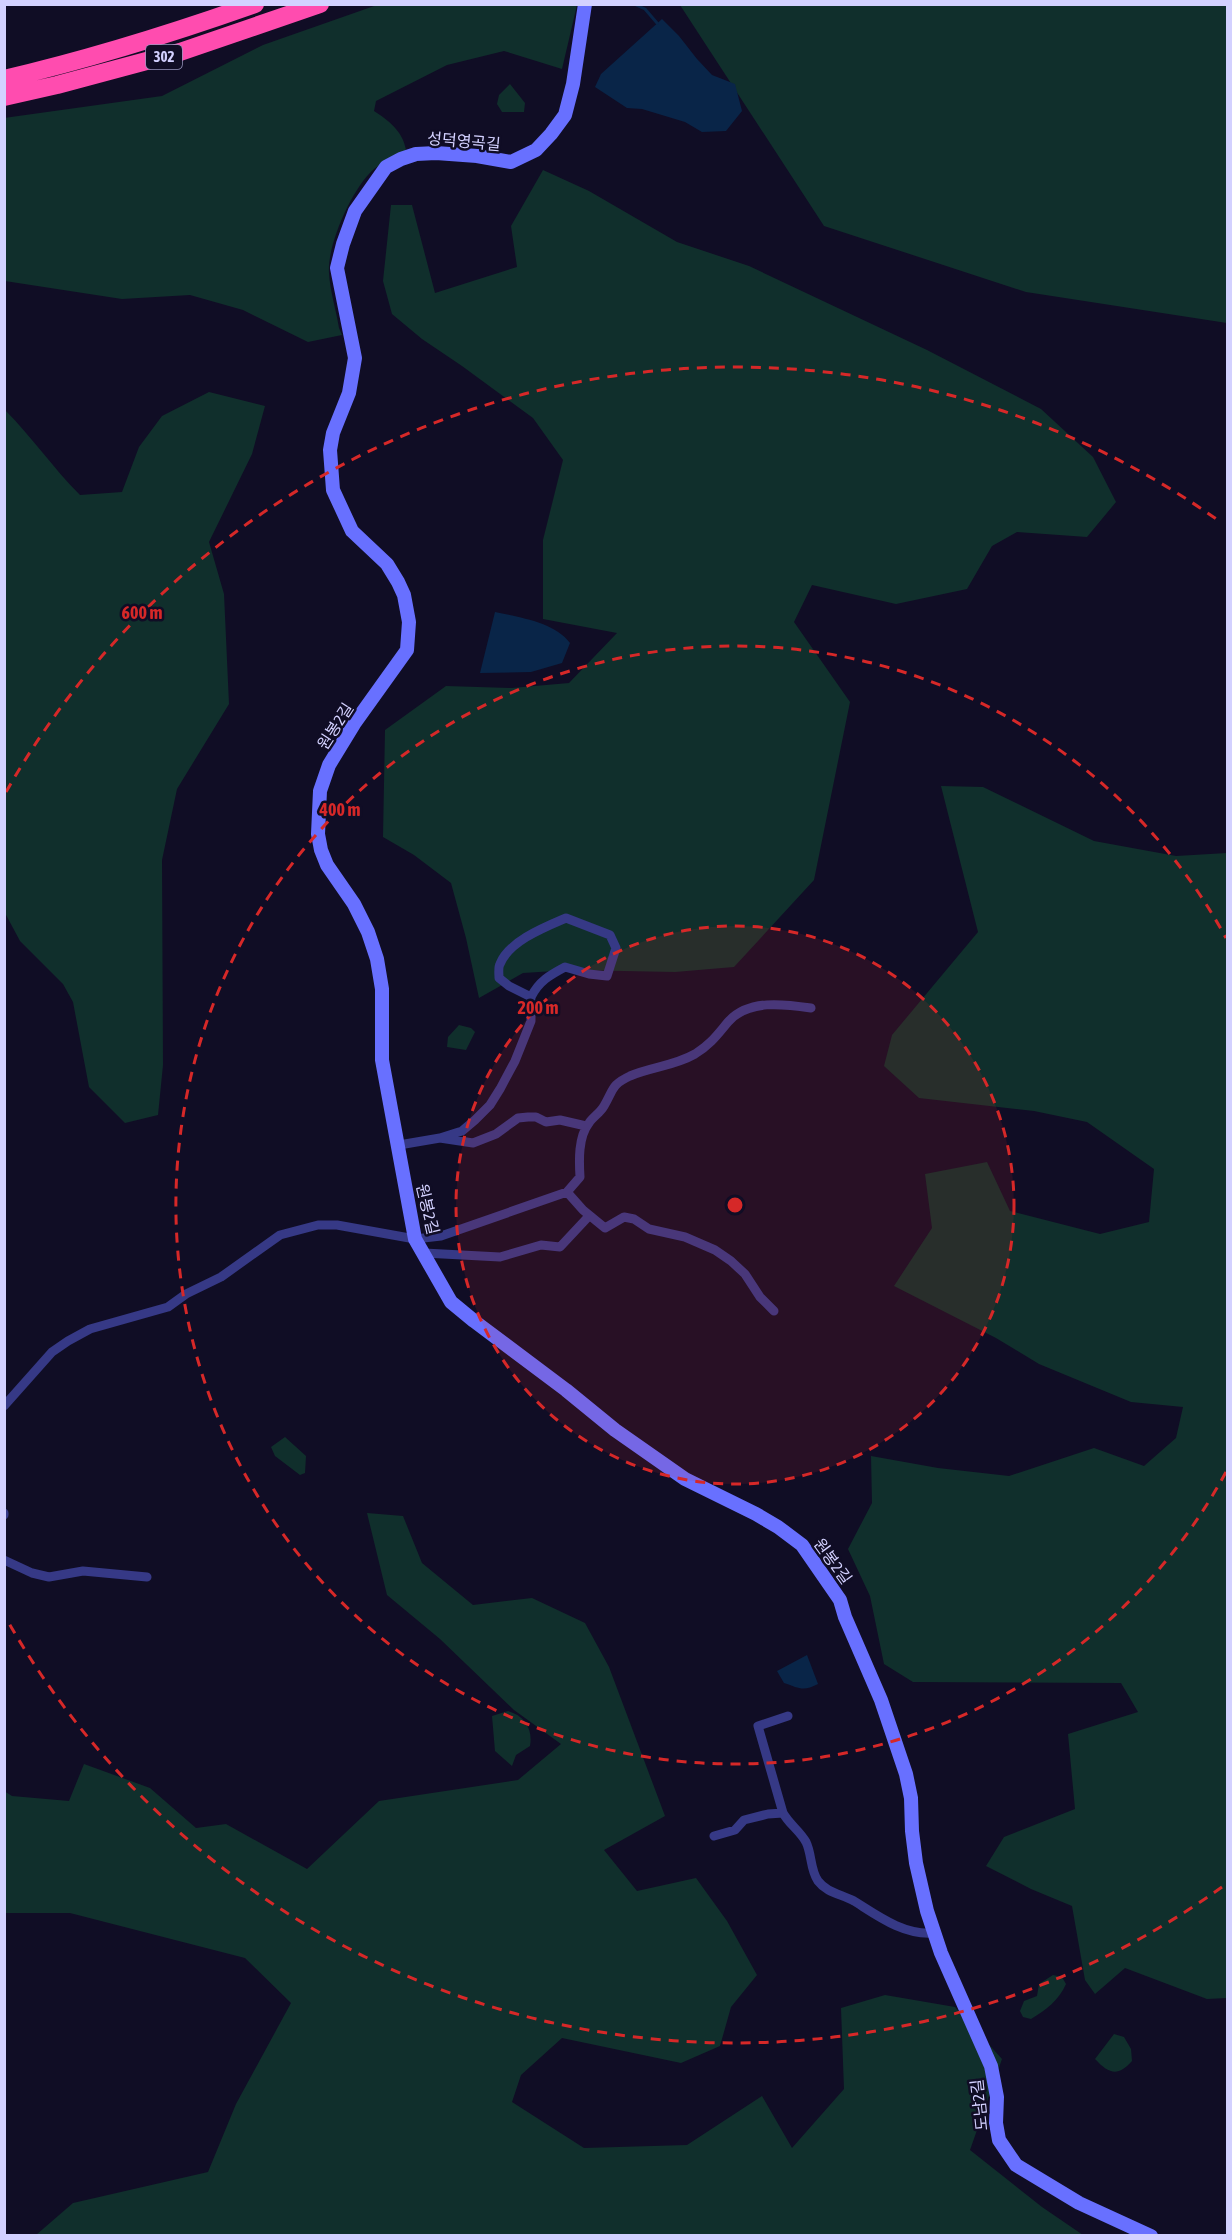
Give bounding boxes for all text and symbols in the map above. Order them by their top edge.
road number: 302 [146,45,182,69]
street label: 성덕영곡길 [427,129,501,153]
text: 600 m [122,602,162,623]
street label: 원봉2길 [313,699,357,753]
text: 400 m [319,799,360,820]
text: 200 m [518,997,558,1018]
street label: 원봉2길 [413,1182,443,1236]
centre of rings [725,1195,745,1215]
street label: 원봉2길 [811,1535,855,1587]
street label: 도남2길 [967,2078,991,2132]

